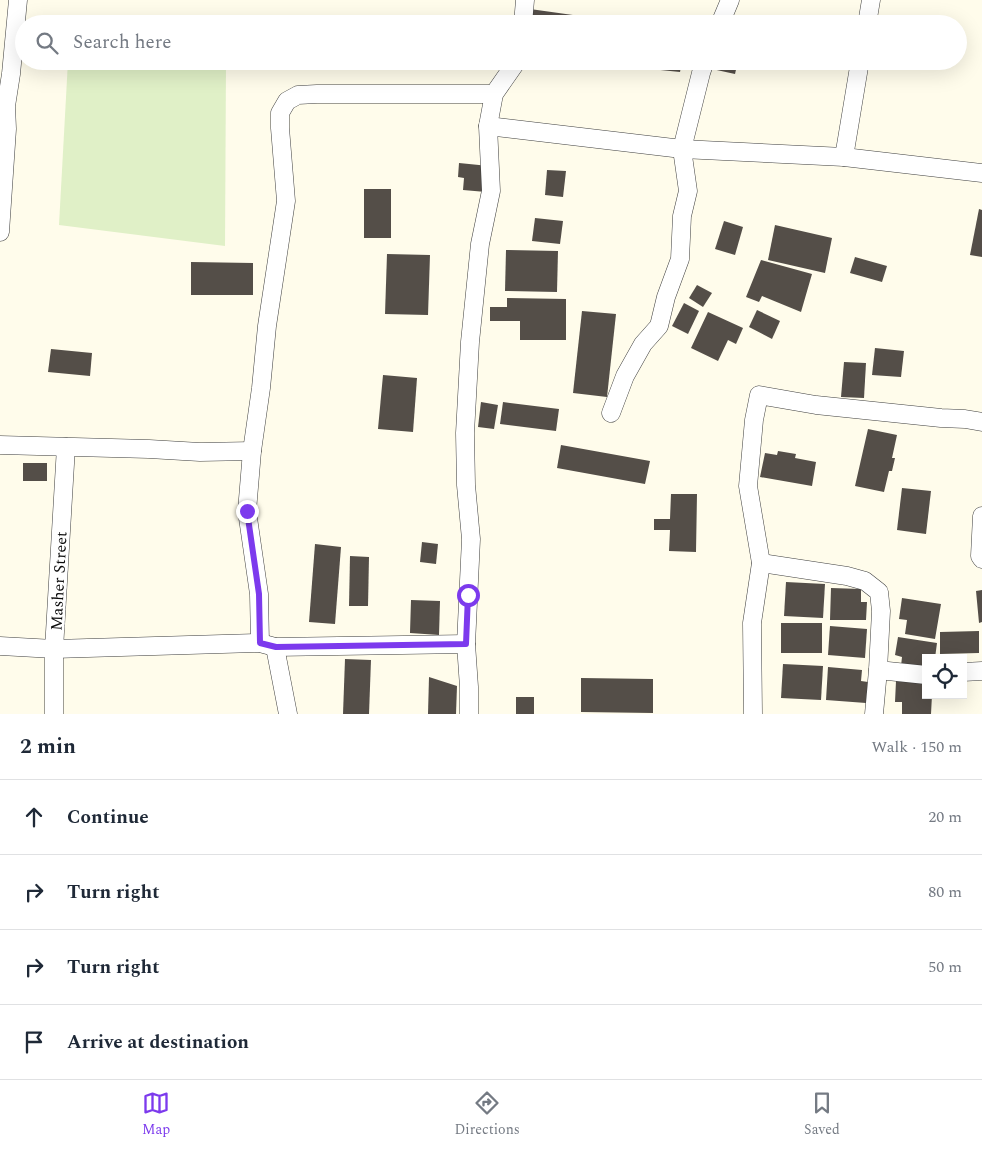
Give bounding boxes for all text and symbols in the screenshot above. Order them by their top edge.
search box [15,15,967,70]
text: Search here [73,28,172,57]
icon: search [33,29,61,57]
route end [236,500,259,523]
street label: Masher Street [44,530,74,631]
route start [457,584,480,607]
map controls [922,654,967,699]
button: locate [922,654,967,699]
text: 2 min [20,731,76,763]
text: Walk · 150 m [871,735,962,759]
icon: ahead [20,803,48,831]
text: Continue [67,803,149,832]
text: 20 m [928,805,962,829]
icon: right [20,878,48,906]
text: Turn right [67,878,160,907]
text: 80 m [928,880,962,904]
icon: right [20,953,48,981]
text: Turn right [67,953,160,982]
text: 50 m [928,955,962,979]
icon: arrive [20,1028,48,1056]
text: Arrive at destination [67,1028,249,1057]
tab: Map [142,1089,170,1140]
tab: Directions [454,1089,520,1140]
tab: Saved [804,1089,840,1140]

